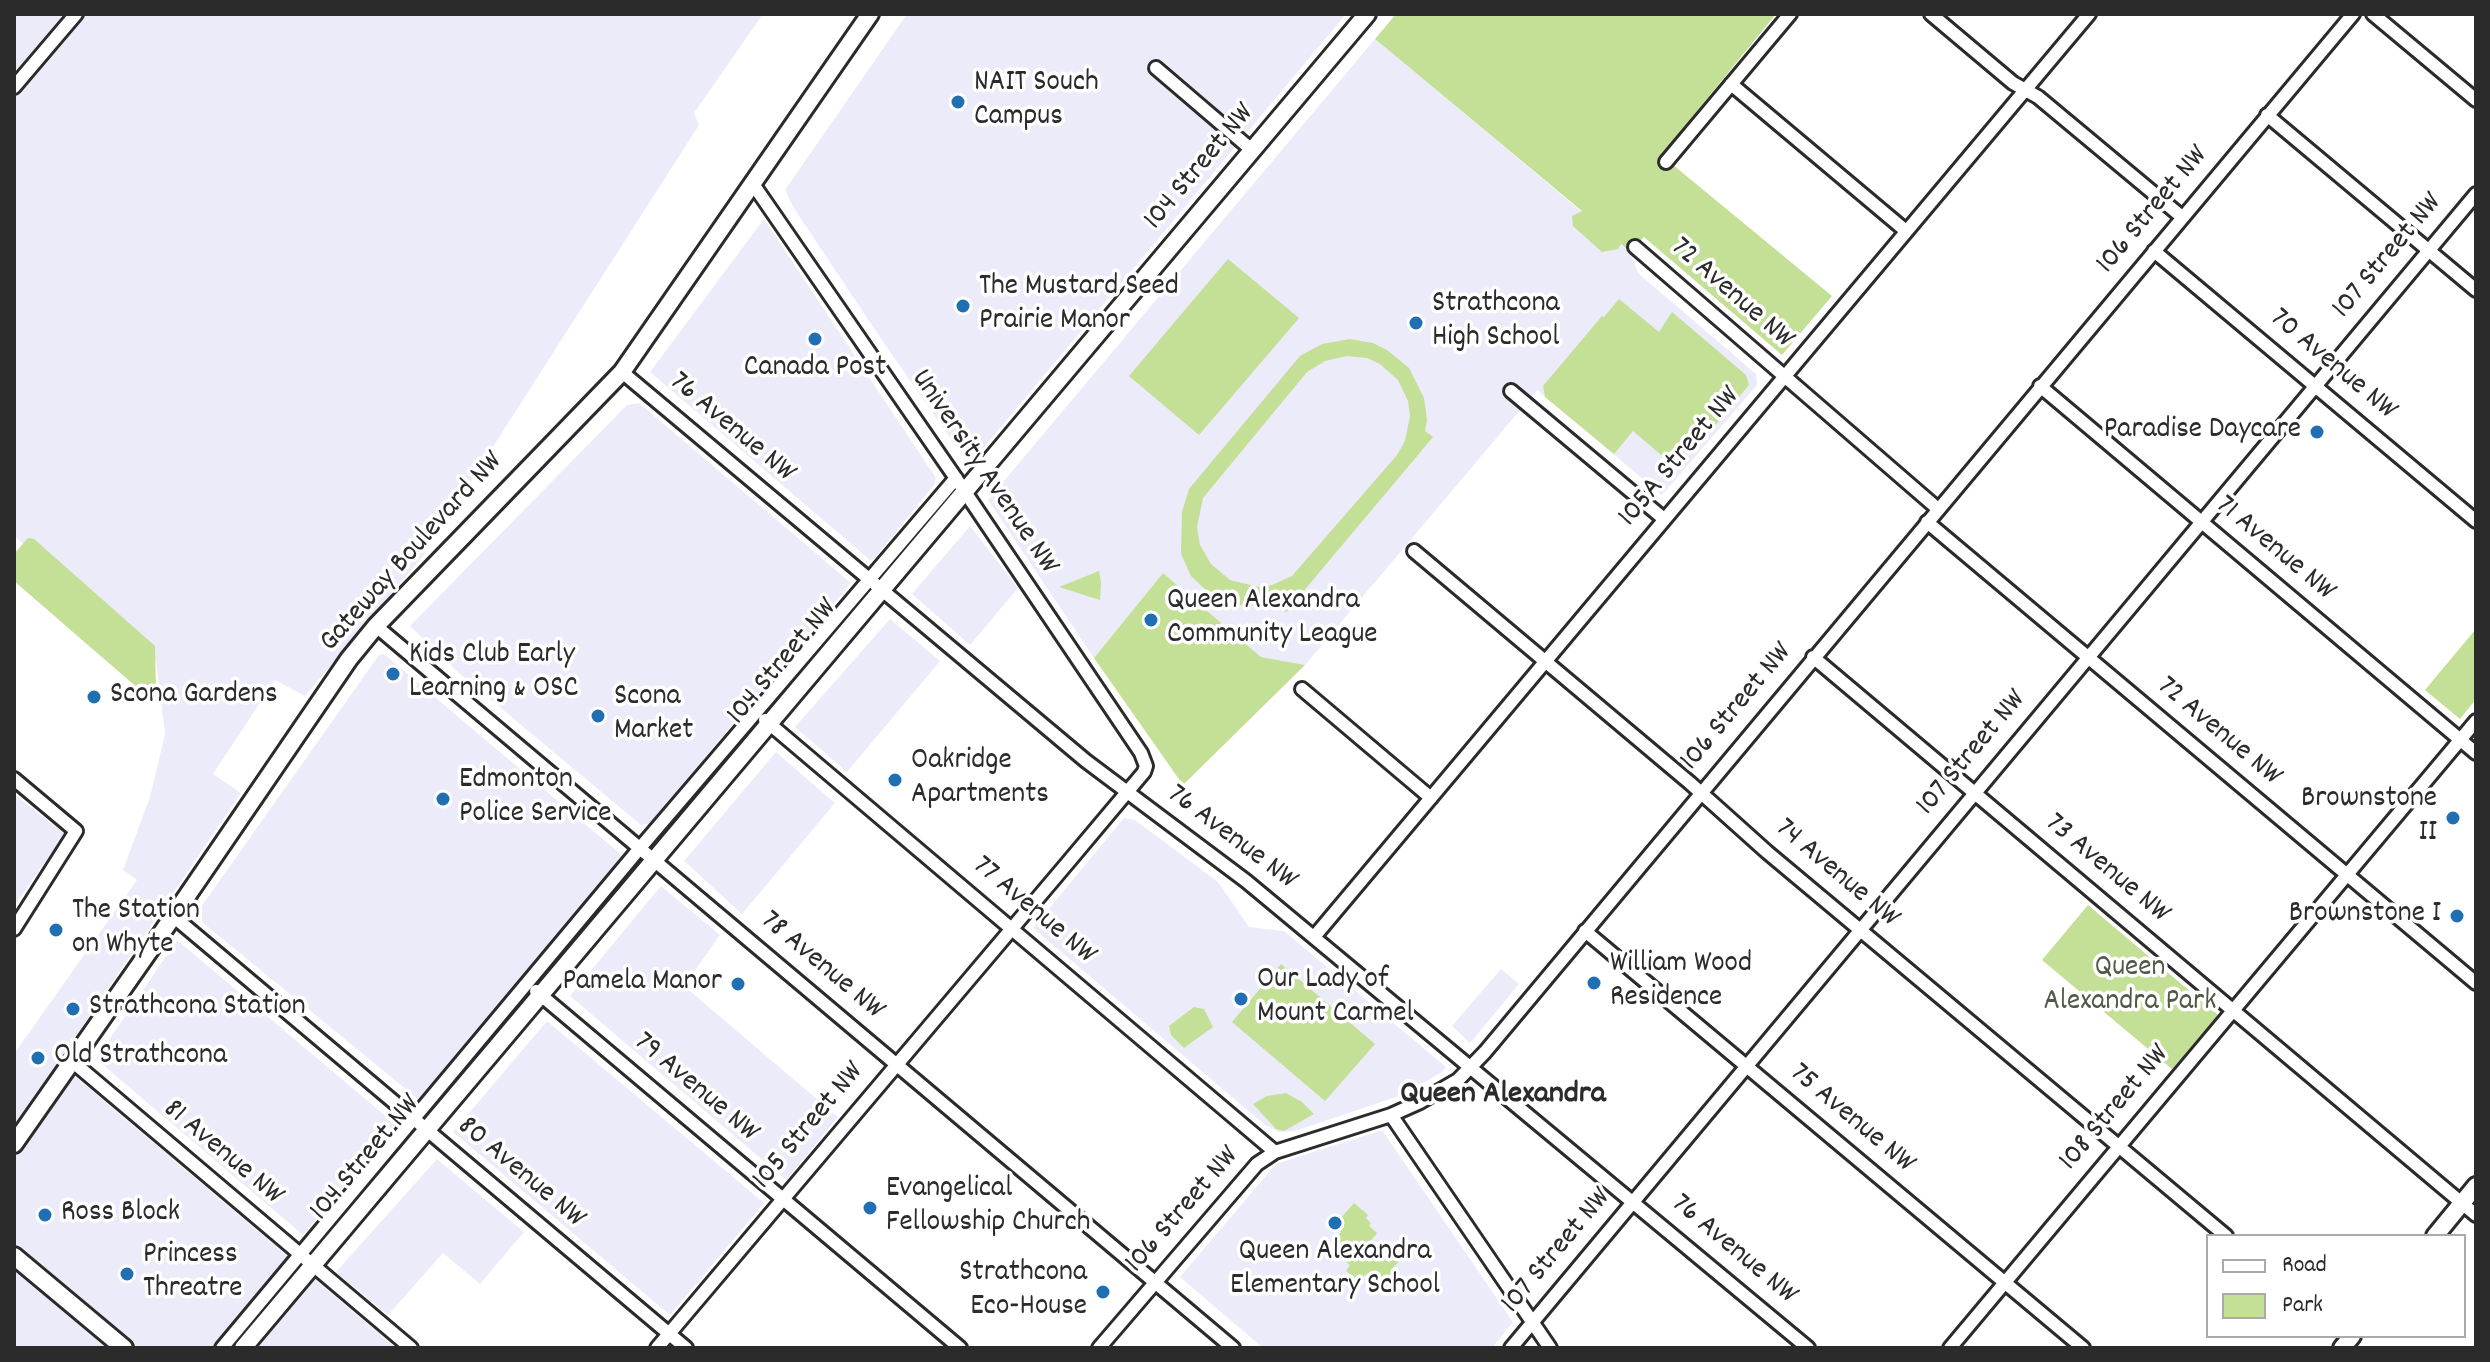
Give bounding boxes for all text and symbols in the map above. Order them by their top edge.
place label: NAIT Souch Campus [974,67,1099,138]
marker: NAIT Souch Campus [949,93,967,111]
street label: 104 Street NW [1138,97,1264,239]
street label: 106 Street NW [2090,140,2218,282]
street label: 107 Street NW [2326,187,2452,327]
street label: 72 Avenue NW [1662,231,1800,359]
place label: The Mustard Seed Prairie Manor [979,271,1179,342]
place label: Strathcona High School [1432,288,1560,358]
marker: The Mustard Seed Prairie Manor [954,297,972,315]
street label: 70 Avenue NW [2261,302,2403,430]
marker: Strathcona High School [1407,314,1425,332]
marker: Canada Post [806,330,824,348]
place label: Canada Post [744,352,886,388]
street label: University Avenue NW [901,364,1065,582]
street label: 76 Avenue NW [660,366,802,492]
street label: 105A Street NW [1612,381,1750,535]
place label: Paradise Daycare [2104,414,2301,450]
marker: Paradise Daycare [2308,423,2326,441]
street label: Gateway Boulevard NW [313,445,513,661]
street label: 71 Avenue NW [2207,489,2341,611]
place label: Queen Alexandra Community League [1167,585,1378,656]
street label: 104 Street NW [721,592,847,734]
marker: Queen Alexandra Community League [1142,611,1160,629]
street label: 106 Street NW [1674,637,1802,779]
place label: Kids Club Early Learning & OSC [409,639,578,710]
marker: Kids Club Early Learning & OSC [384,665,402,683]
street label: 72 Avenue NW [2148,670,2288,796]
place label: Scona Gardens [110,679,278,715]
place label: Scona Market [614,681,693,752]
street label: 107 Street NW [1910,684,2036,824]
marker: Scona Gardens [85,688,103,706]
marker: Scona Market [589,707,607,725]
place label: Oakridge Apartments [911,745,1049,816]
place label: Edmonton Police Service [459,764,612,834]
marker: Oakridge Apartments [886,771,904,789]
street label: 76 Avenue NW [1159,778,1303,900]
place label: Brownstone II [2301,783,2437,854]
marker: Edmonton Police Service [434,790,452,808]
street label: 73 Avenue NW [2036,807,2176,933]
marker: Brownstone II [2444,809,2462,827]
street label: 74 Avenue NW [1766,812,1906,938]
street label: 77 Avenue NW [964,850,1102,974]
place label: The Station on Whyte [72,895,200,966]
place label: Brownstone I [2289,898,2441,934]
street label: 78 Avenue NW [751,905,891,1029]
marker: Brownstone I [2448,907,2466,925]
marker: The Station on Whyte [47,921,65,939]
place label: William Wood Residence [1610,948,1752,1018]
park label: Queen Alexandra Park [2043,952,2217,1022]
place label: Our Lady of Mount Carmel [1257,964,1414,1034]
place label: Pamela Manor [562,966,722,1002]
marker: William Wood Residence [1585,974,1603,992]
marker: Pamela Manor [729,975,747,993]
marker: Our Lady of Mount Carmel [1232,990,1250,1008]
place label: Strathcona Station [89,991,306,1027]
marker: Strathcona Station [64,1000,82,1018]
street label: 79 Avenue NW [625,1026,765,1152]
street label: 108 Street NW [2053,1039,2179,1179]
place label: Old Strathcona [54,1040,227,1076]
marker: Old Strathcona [29,1049,47,1067]
street label: 105 Street NW [746,1056,874,1198]
street label: 75 Avenue NW [1781,1057,1921,1183]
district label: Queen Alexandra [1400,1078,1606,1116]
street label: 104 Street NW [304,1088,430,1230]
street label: 81 Avenue NW [154,1093,290,1215]
street label: 80 Avenue NW [449,1110,591,1238]
street label: 106 Street NW [1119,1140,1249,1282]
place label: Evangelical Fellowship Church [886,1173,1091,1244]
street label: 107 Street NW [1495,1182,1621,1322]
street label: 76 Avenue NW [1662,1188,1804,1314]
place label: Ross Block [61,1197,180,1233]
marker: Evangelical Fellowship Church [861,1199,879,1217]
marker: Ross Block [36,1206,54,1224]
marker: Queen Alexandra Elementary School [1326,1214,1344,1232]
legend [2206,1234,2466,1338]
place label: Queen Alexandra Elementary School [1230,1236,1440,1306]
place label: Princess Threatre [143,1239,243,1310]
text: Road [2282,1249,2327,1283]
place label: Strathcona Eco-House [959,1257,1087,1328]
marker: Princess Threatre [118,1265,136,1283]
marker: Strathcona Eco-House [1094,1283,1112,1301]
text: Park [2282,1289,2323,1323]

